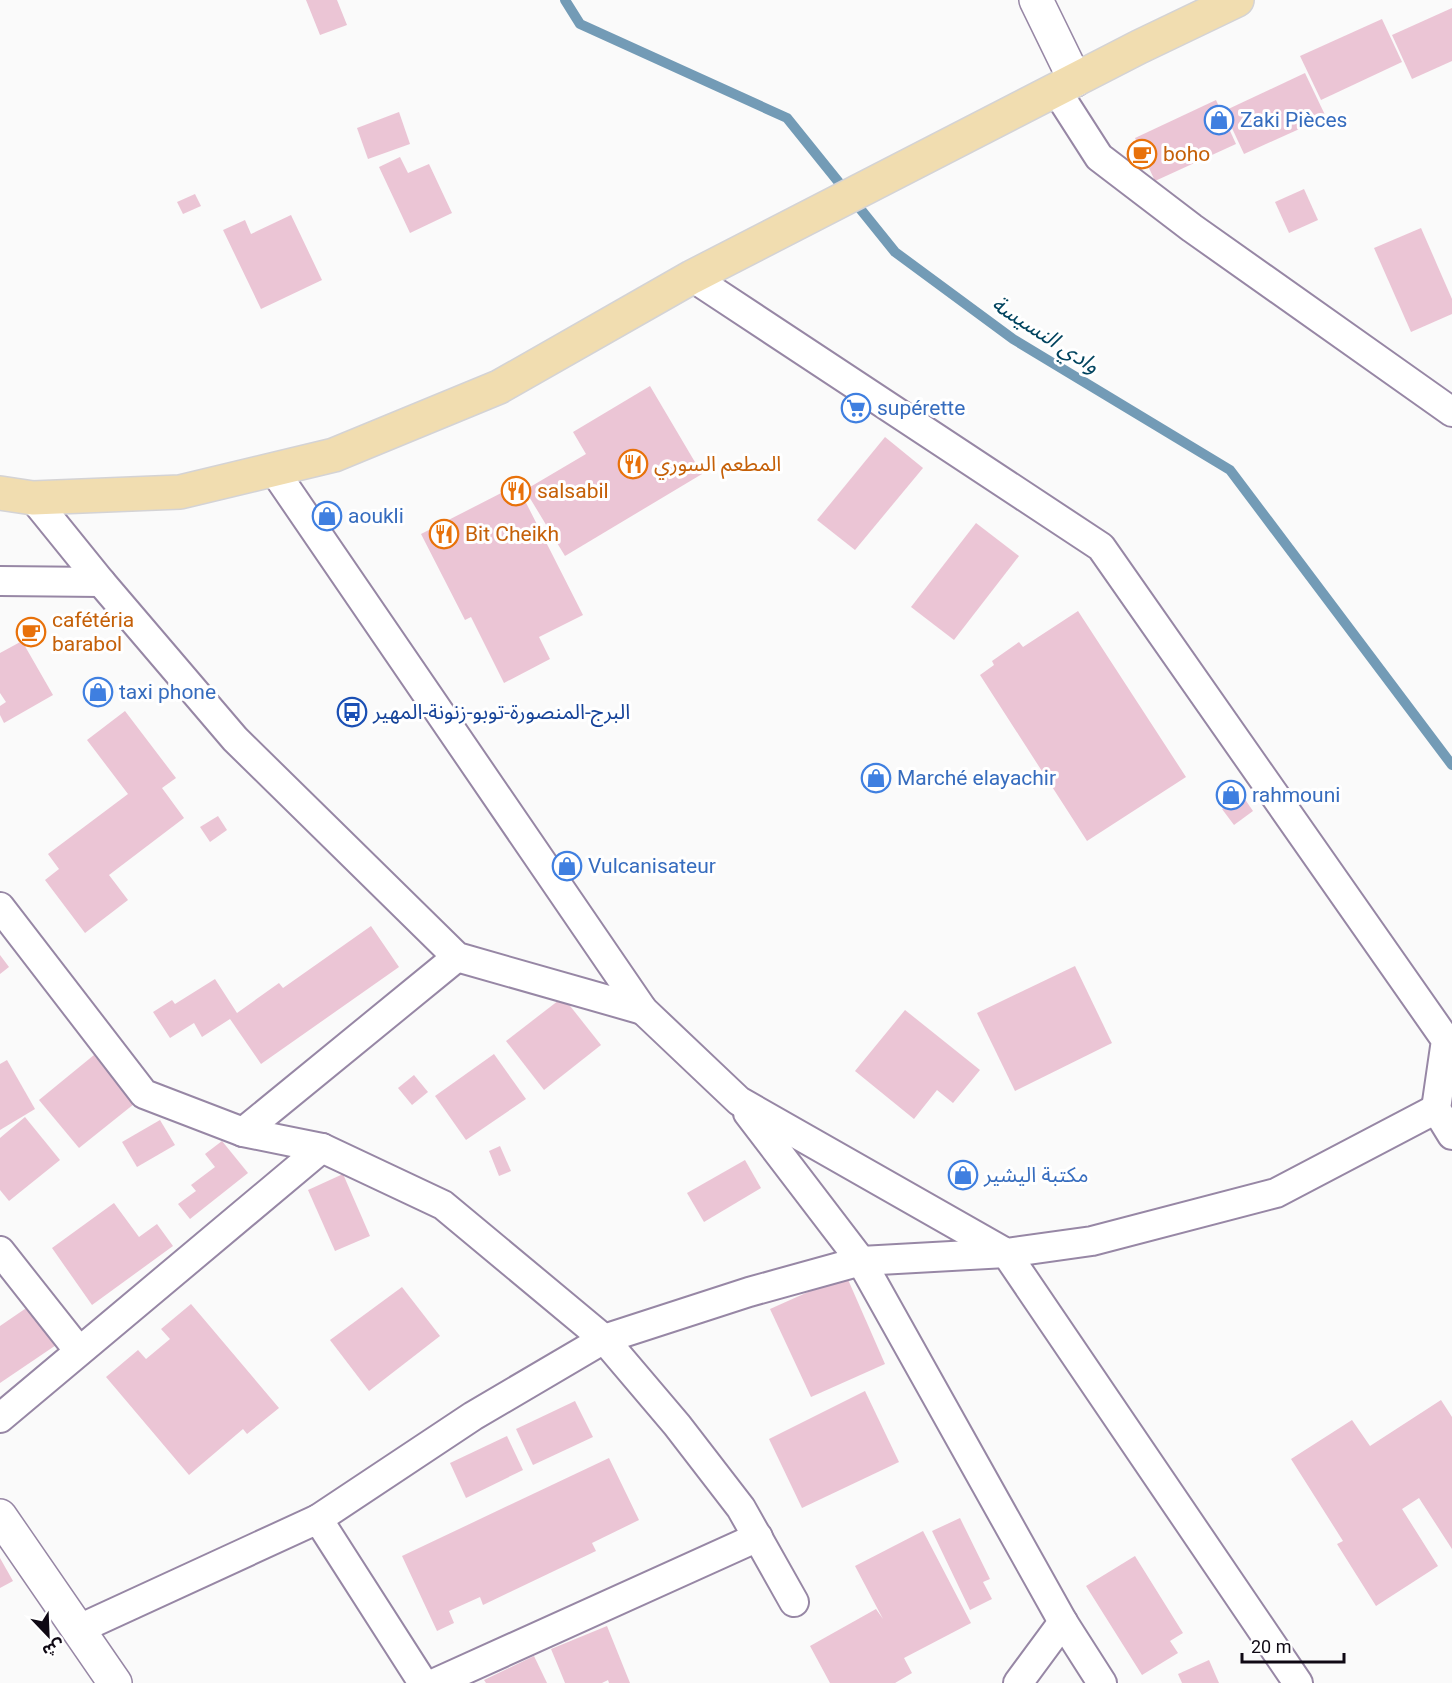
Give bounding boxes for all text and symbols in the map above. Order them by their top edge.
shop icon: Zaki Pièces [1203,104,1235,136]
place label: Zaki Pièces [1240,108,1347,132]
cafe icon: boho [1126,138,1158,170]
place label: boho [1163,142,1210,166]
water label: وادي النسيسة [985,291,1104,383]
supermarket icon: supérette [840,392,872,424]
place label: supérette [877,396,965,420]
restaurant icon: المطعم السوري [617,448,649,480]
place label: المطعم السوري [654,452,781,480]
restaurant icon: salsabil [500,475,532,507]
place label: salsabil [537,479,609,503]
shop icon: aoukli [311,500,343,532]
place label: aoukli [348,504,404,528]
restaurant icon: Bit Cheikh [428,518,460,550]
place label: Bit Cheikh [465,522,559,546]
place label: cafétéria barabol [52,608,134,656]
cafe icon: cafétéria barabol [15,616,47,648]
shop icon: taxi phone [82,676,114,708]
place label: taxi phone [119,680,216,704]
bus stop icon: البرج-المنصورة-توبو-زنونة-المهير [336,696,368,728]
place label: البرج-المنصورة-توبو-زنونة-المهير [372,700,630,727]
shop icon: Marché elayachir [860,762,892,794]
place label: Marché elayachir [897,766,1056,790]
shop icon: rahmouni [1215,779,1247,811]
place label: rahmouni [1252,783,1340,807]
shop icon: Vulcanisateur [551,850,583,882]
place label: Vulcanisateur [588,854,716,878]
shop icon: مكتبة اليشير [947,1159,979,1191]
place label: مكتبة اليشير [983,1163,1088,1187]
north arrow [18,1605,78,1665]
scale bar [1242,1626,1344,1664]
text: ش [40,1635,67,1661]
text: 20 m [1251,1636,1291,1657]

